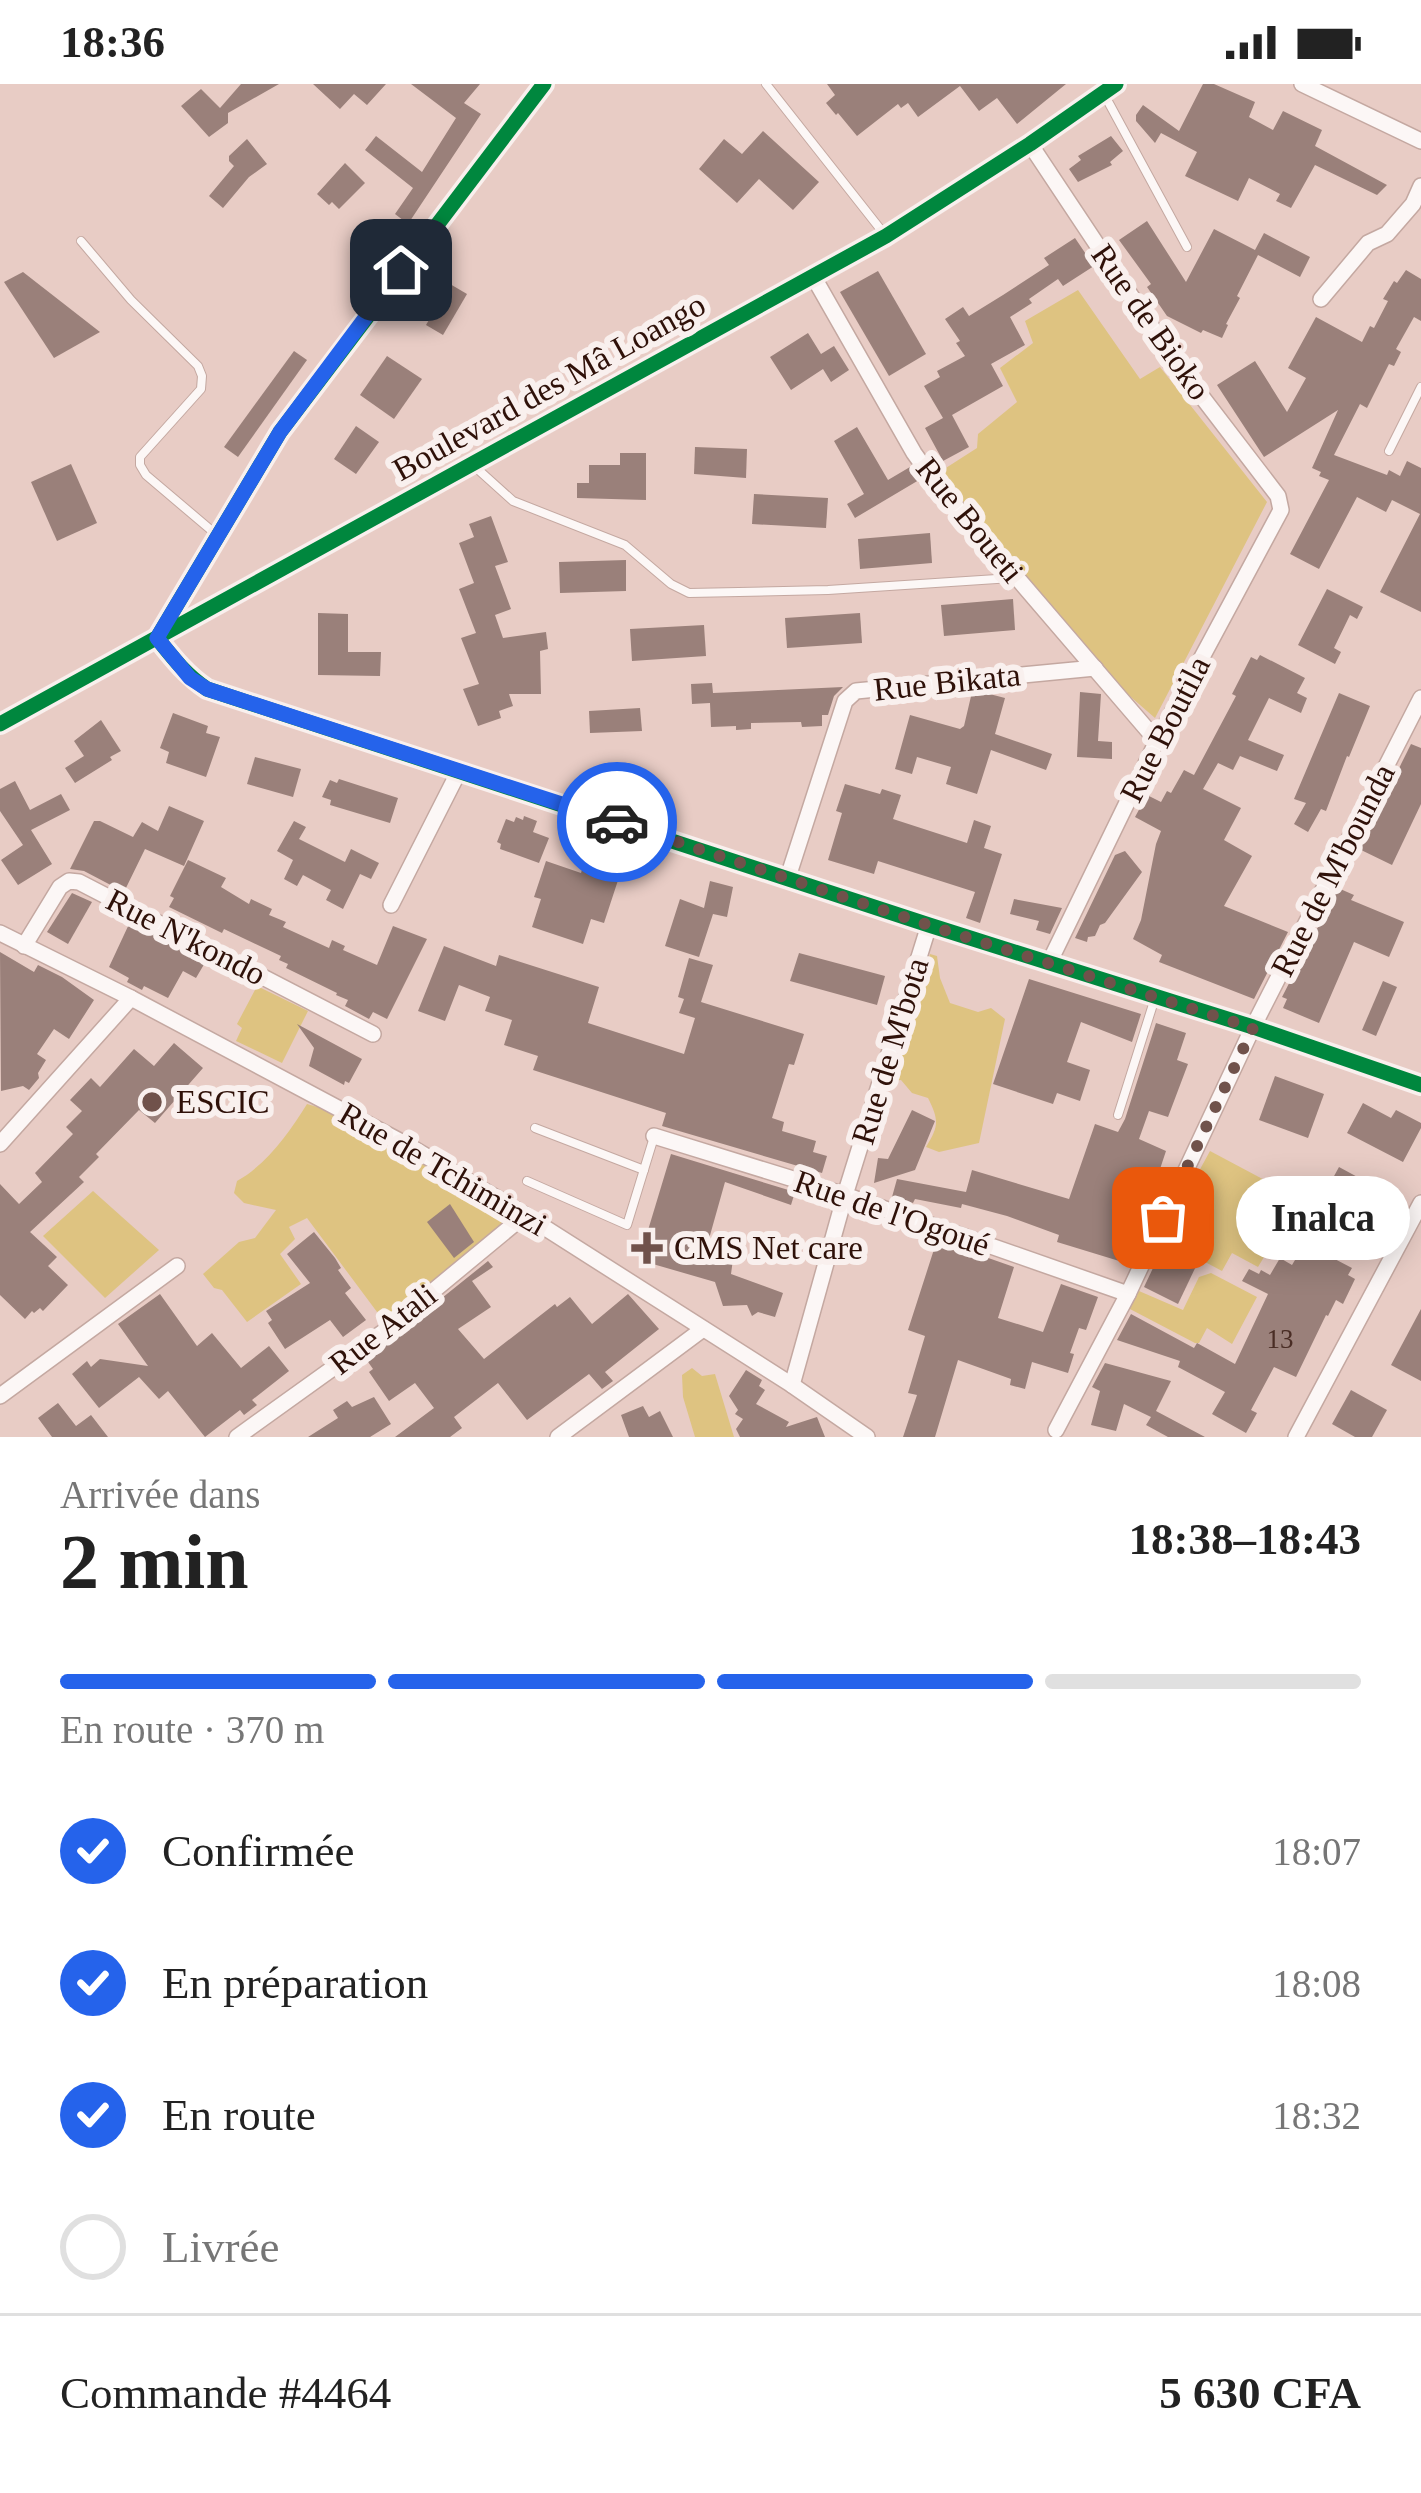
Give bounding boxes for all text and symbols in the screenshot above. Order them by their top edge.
text: 18:36 [60,17,165,67]
pin [350,219,452,321]
icon: home [368,237,434,303]
street label: Rue de Bioko [1084,237,1218,407]
street label: Boulevard des Mâ Loango [387,286,711,488]
street label: Rue Boueti [909,451,1031,589]
street label: Rue Boutila [1113,650,1217,808]
street label: Rue Bikata [872,656,1023,708]
street label: Rue de M'bounda [1264,758,1402,982]
courier [557,762,677,882]
icon: car [584,789,650,855]
street label: Rue N'kondo [100,882,272,992]
street label: Rue de M'bota [845,953,936,1149]
place label: ESCIC [176,1084,270,1120]
marker: ESCIC [139,1089,165,1115]
street label: Rue de Tchiminzi [333,1095,553,1243]
street label: Rue de l'Ogoué [790,1163,994,1263]
pin [1112,1167,1214,1269]
callout: Inalca [1235,1176,1409,1260]
icon: bag [1130,1185,1196,1251]
text: Inalca [1271,1196,1375,1239]
place label: CMS Net care [674,1230,863,1266]
marker: CMS Net care [631,1232,663,1264]
street label: Rue Atali [322,1276,444,1382]
house number: 13 [1267,1324,1294,1354]
text: Arrivée dans [60,1473,260,1516]
text: 18:38–18:43 [1129,1514,1361,1564]
text: 2 min [60,1518,249,1605]
text: En route · 370 m [60,1708,324,1751]
icon: check [60,1818,126,1884]
text: Confirmée [162,1826,354,1876]
text: 18:07 [1272,1830,1361,1873]
icon: check [60,1950,126,2016]
text: En préparation [162,1958,428,2008]
text: 18:08 [1272,1962,1361,2005]
icon: check [60,2082,126,2148]
text: En route [162,2090,316,2140]
text: 18:32 [1272,2094,1361,2137]
text: Livrée [162,2222,279,2272]
text: Commande #4464 [60,2368,391,2418]
text: 5 630 CFA [1159,2368,1361,2418]

